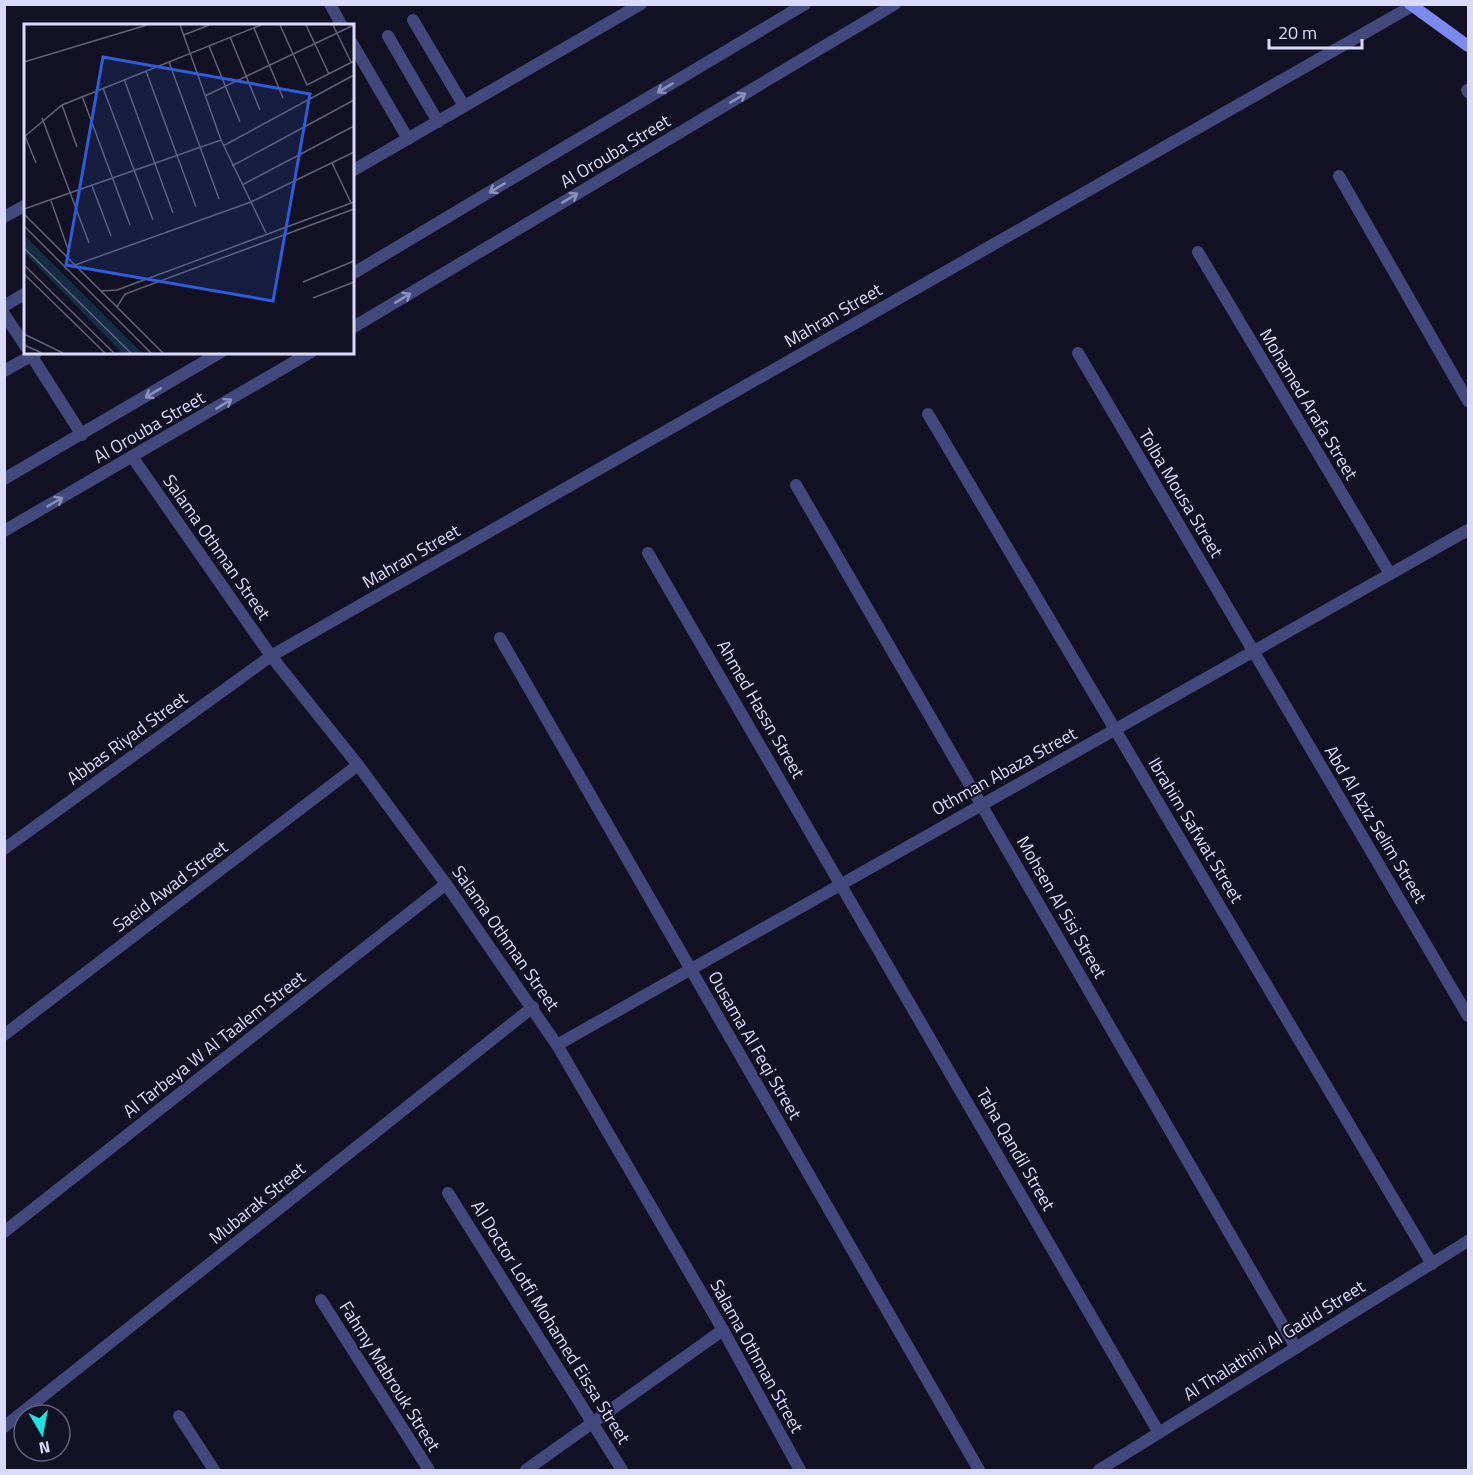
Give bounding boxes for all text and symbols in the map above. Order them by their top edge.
scale bar [1269,12,1362,50]
text: 20 m [1278,19,1317,46]
inset map [24,24,354,354]
one-way arrow [657,83,674,95]
one-way arrow [729,92,746,104]
street label: Al Orouba Street [555,107,676,195]
one-way arrow [489,183,507,194]
one-way arrow [561,192,578,204]
street label: Mahran Street [779,276,888,354]
one-way arrow [394,291,411,303]
street label: Mohamed Arafa Street [1253,323,1365,485]
street label: Al Orouba Street [88,384,210,470]
one-way arrow [145,388,162,400]
one-way arrow [215,398,232,410]
street label: Tolba Mousa Street [1132,424,1230,563]
street label: Salama Othman Street [157,469,278,626]
one-way arrow [46,496,63,508]
street label: Mahran Street [357,517,466,595]
street label: Ahmed Hassn Street [710,635,812,784]
street label: Abbas Riyad Street [61,685,194,791]
street label: Othman Abaza Street [926,720,1082,822]
street label: Abd Al Aziz Selim Street [1318,740,1434,909]
street label: Ibrahim Safwat Street [1142,752,1251,909]
street label: Mohsen Al Sisi Street [1010,831,1114,984]
street label: Saeid Awad Street [107,833,234,938]
street label: Salama Othman Street [446,860,567,1017]
street label: Al Tarbeya W Al Taalem Street [117,964,312,1124]
street label: Ousama Al Feqi Street [701,966,809,1125]
street label: Taha Qandil Street [970,1082,1063,1216]
street label: Mubarak Street [203,1155,312,1250]
street label: Al Doctor Lotfi Mohamed Eissa Street [465,1195,638,1450]
street label: Al Thalathini Al Gadid Street [1178,1273,1371,1407]
street label: Salama Othman Street [704,1274,811,1438]
street label: Fahmy Mabrouk Street [333,1296,448,1457]
north arrow [12,1403,72,1463]
text: N [37,1435,52,1461]

